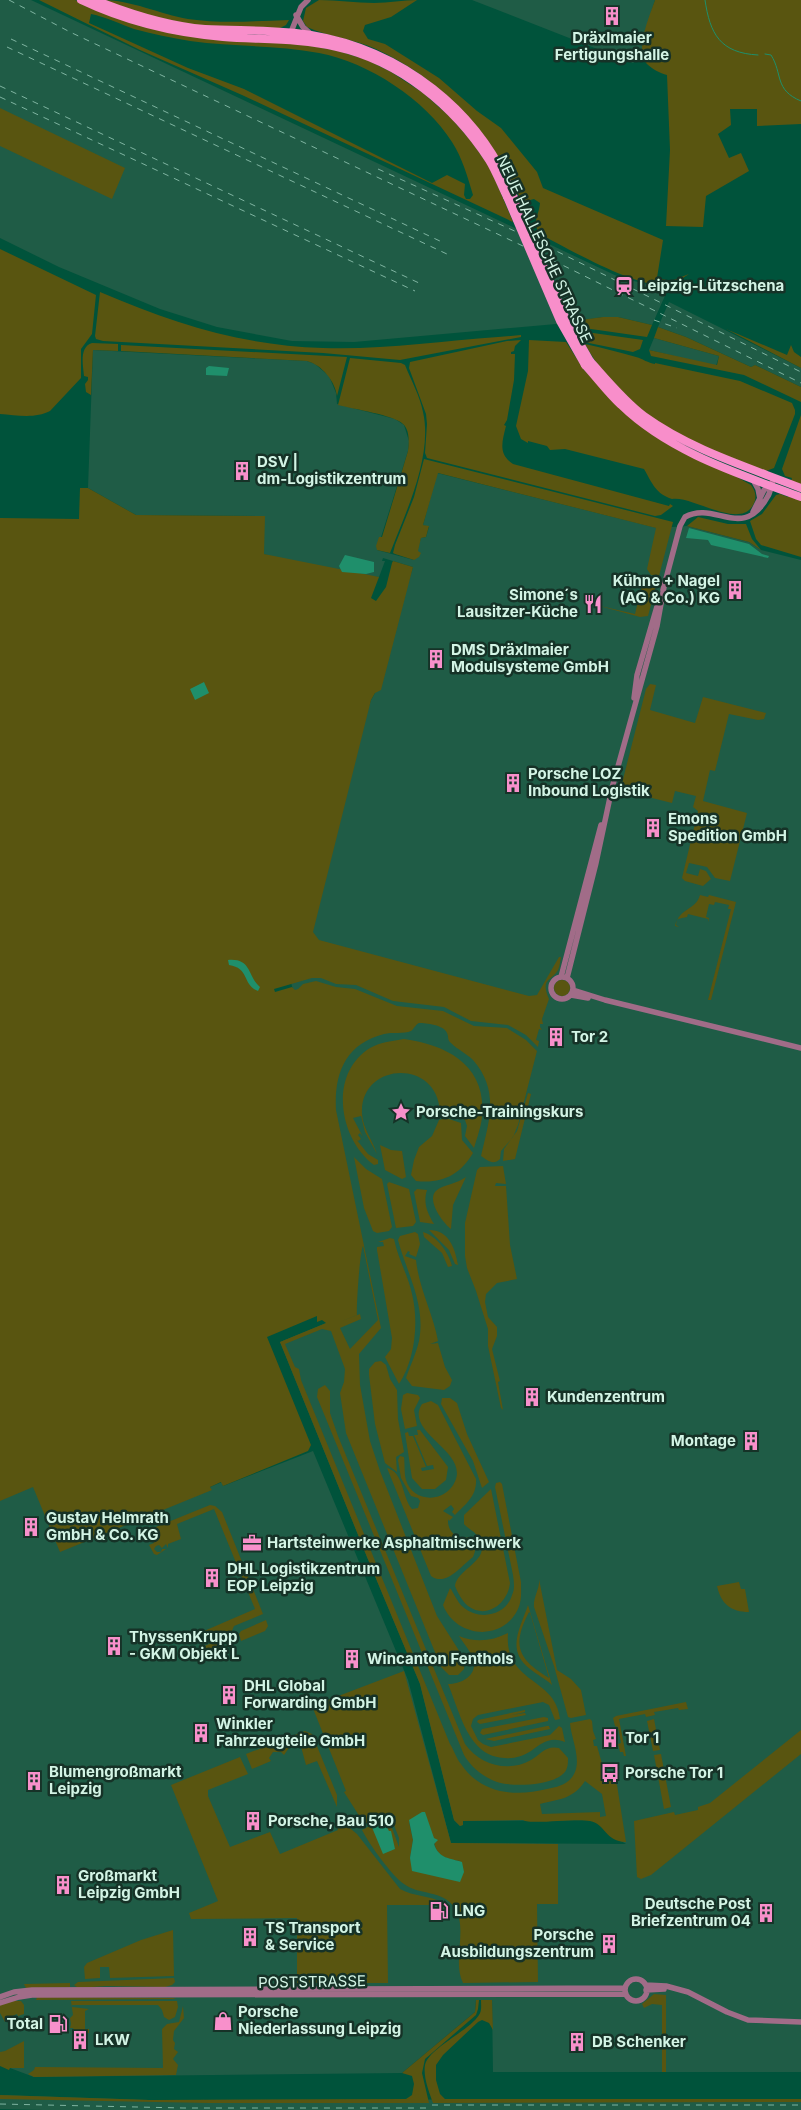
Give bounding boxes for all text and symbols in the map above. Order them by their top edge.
building icon: Dräxlmaier Fertigungshalle [601,5,623,27]
place label: Dräxlmaier Fertigungshalle [555,28,669,64]
street label: NEUE HALLESCHE STRASSE [493,152,596,346]
station icon: Leipzig-Lützschena [613,275,635,297]
place label: Leipzig-Lützschena [639,276,784,295]
place label: DSV | dm-Logistikzentrum [257,452,406,488]
building icon: DSV | dm-Logistikzentrum [231,460,253,482]
place label: Kühne + Nagel (AG & Co.) KG [613,571,720,607]
building icon: Kühne + Nagel (AG & Co.) KG [724,579,746,601]
place label: Simone´s Lausitzer-Küche [457,585,578,621]
restaurant icon: Simone´s Lausitzer-Küche [582,593,604,615]
place label: DMS Dräxlmaier Modulsysteme GmbH [451,640,609,676]
building icon: DMS Dräxlmaier Modulsysteme GmbH [425,648,447,670]
place label: Porsche LOZ Inbound Logistik [528,764,650,800]
building icon: Porsche LOZ Inbound Logistik [502,772,524,794]
place label: Emons Spedition GmbH [668,809,787,845]
building icon: Emons Spedition GmbH [642,817,664,839]
building icon: Tor 2 [545,1026,567,1048]
place label: Tor 2 [571,1027,608,1046]
place icon: Porsche-Trainingskurs [390,1101,412,1123]
place label: Porsche-Trainingskurs [416,1102,583,1121]
building icon: Kundenzentrum [521,1386,543,1408]
place label: Kundenzentrum [547,1387,665,1406]
building icon: Montage [740,1430,762,1452]
place label: Montage [671,1431,736,1450]
place label: Gustav Helmrath GmbH & Co. KG [46,1508,169,1544]
building icon: Gustav Helmrath GmbH & Co. KG [20,1516,42,1538]
office icon: Hartsteinwerke Asphaltmischwerk [241,1532,263,1554]
place label: Hartsteinwerke Asphaltmischwerk [267,1533,521,1552]
place label: DHL Logistikzentrum EOP Leipzig [227,1559,380,1595]
building icon: DHL Logistikzentrum EOP Leipzig [201,1567,223,1589]
place label: ThyssenKrupp - GKM Objekt L [129,1627,239,1663]
building icon: ThyssenKrupp - GKM Objekt L [103,1635,125,1657]
building icon: Wincanton Fenthols [341,1648,363,1670]
place label: Wincanton Fenthols [367,1649,514,1668]
place label: DHL Global Forwarding GmbH [244,1676,376,1712]
building icon: DHL Global Forwarding GmbH [218,1684,240,1706]
place label: Winkler Fahrzeugteile GmbH [216,1714,365,1750]
building icon: Winkler Fahrzeugteile GmbH [190,1722,212,1744]
building icon: Tor 1 [599,1727,621,1749]
place label: Tor 1 [625,1728,659,1747]
place label: Blumengroßmarkt Leipzig [49,1762,182,1798]
bus stop icon: Porsche Tor 1 [599,1762,621,1784]
place label: Porsche Tor 1 [625,1763,723,1782]
building icon: Blumengroßmarkt Leipzig [23,1770,45,1792]
building icon: Porsche, Bau 510 [242,1810,264,1832]
place label: Porsche, Bau 510 [268,1811,394,1830]
place label: Großmarkt Leipzig GmbH [78,1866,180,1902]
building icon: Großmarkt Leipzig GmbH [52,1874,74,1896]
place label: Deutsche Post Briefzentrum 04 [631,1894,752,1930]
fuel station icon: LNG [428,1900,450,1922]
place label: LNG [454,1901,485,1920]
building icon: Deutsche Post Briefzentrum 04 [755,1902,777,1924]
place label: TS Transport & Service [265,1918,361,1954]
place label: Porsche Ausbildungszentrum [440,1925,594,1961]
building icon: TS Transport & Service [239,1926,261,1948]
building icon: Porsche Ausbildungszentrum [598,1933,620,1955]
street label: POSTSTRASSE [258,1971,366,1992]
place label: Porsche Niederlassung Leipzig [238,2002,401,2038]
shop icon: Porsche Niederlassung Leipzig [212,2010,234,2032]
fuel station icon: Total [47,2013,69,2035]
place label: Total [7,2014,43,2033]
building icon: LKW [69,2029,91,2051]
place label: LKW [95,2030,130,2049]
building icon: DB Schenker [566,2031,588,2053]
place label: DB Schenker [592,2032,686,2051]

